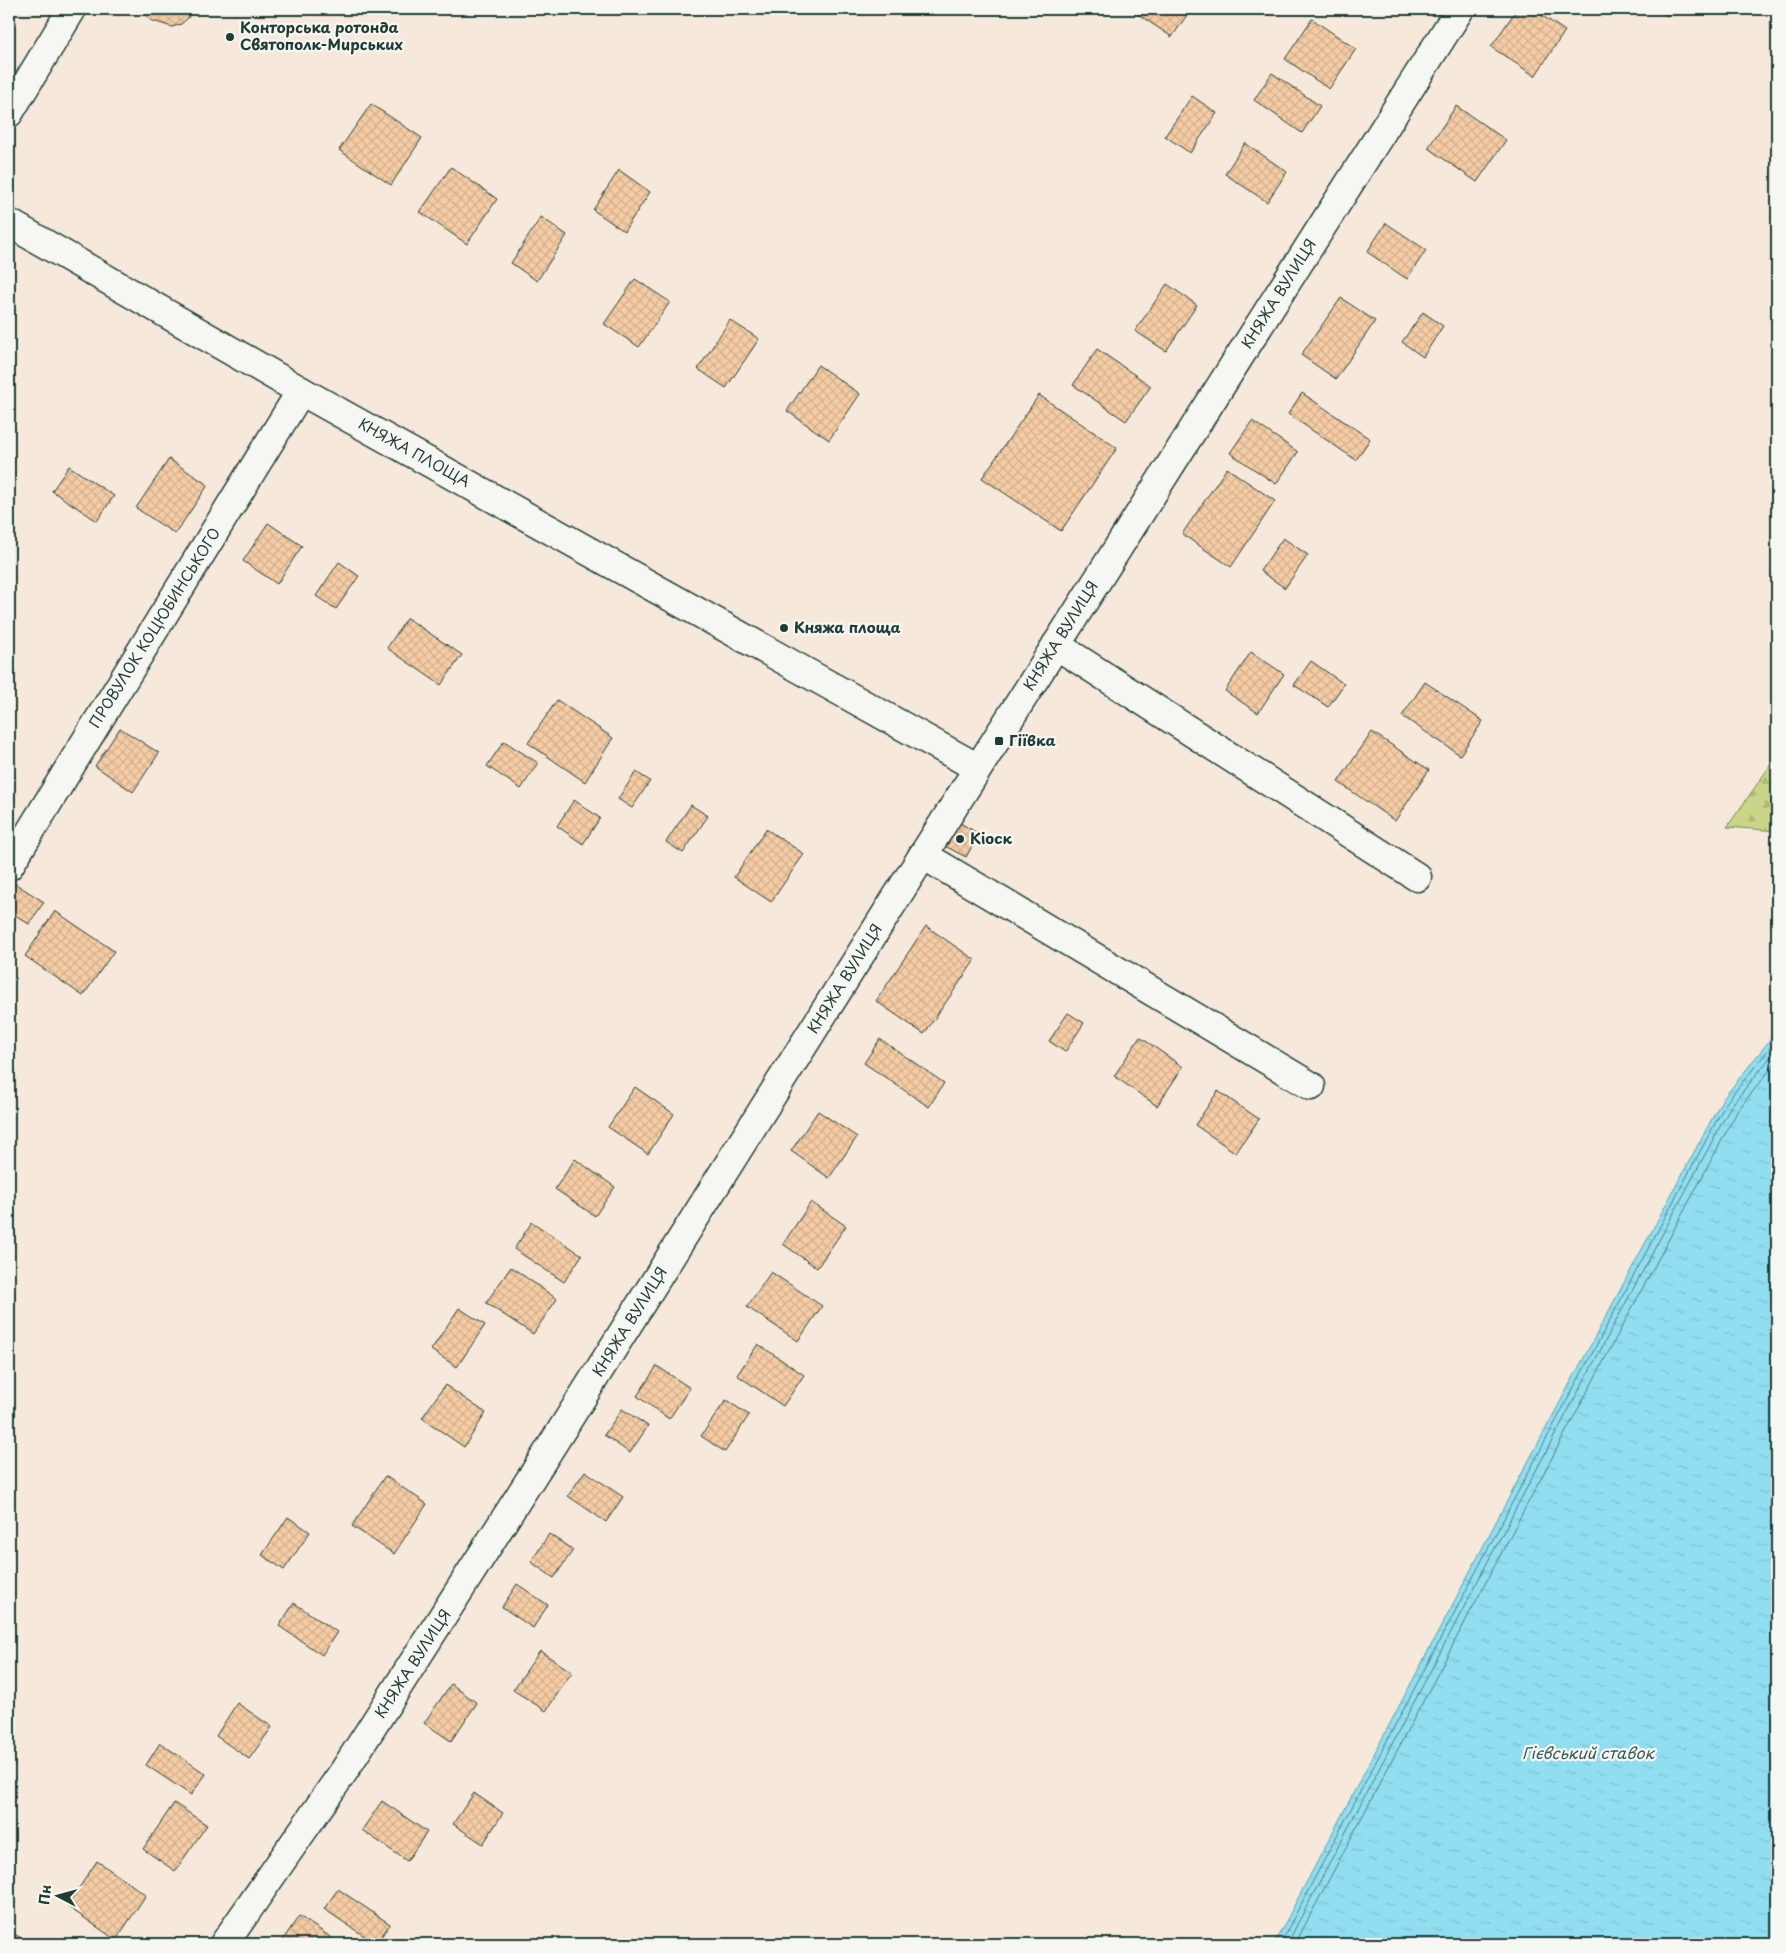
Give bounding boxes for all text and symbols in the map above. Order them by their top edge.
place label: Конторська ротонда Святополк-Мирських [240,15,404,55]
marker: Конторська ротонда Святополк-Мирських [224,31,236,43]
street label: КНЯЖА ВУЛИЦЯ [1235,234,1321,353]
street label: КНЯЖА ПЛОЩА [354,411,475,492]
street label: ПРОВУЛОК КОЦЮБИНСЬКОГО [82,523,225,732]
street label: КНЯЖА ВУЛИЦЯ [1017,576,1103,695]
place label: Княжа площа [794,615,901,638]
marker: Княжа площа [778,622,790,634]
place label: Гіївка [1009,728,1056,751]
marker: Гіївка [993,735,1005,747]
place label: Кіоск [970,826,1012,849]
marker: Кіоск [954,833,966,845]
street label: КНЯЖА ВУЛИЦЯ [801,919,887,1038]
street label: КНЯЖА ВУЛИЦЯ [586,1262,672,1381]
street label: КНЯЖА ВУЛИЦЯ [368,1604,456,1722]
water label: Гієвський ставок [1522,1740,1655,1764]
north arrow [32,1870,82,1920]
text: Пн [33,1883,56,1906]

